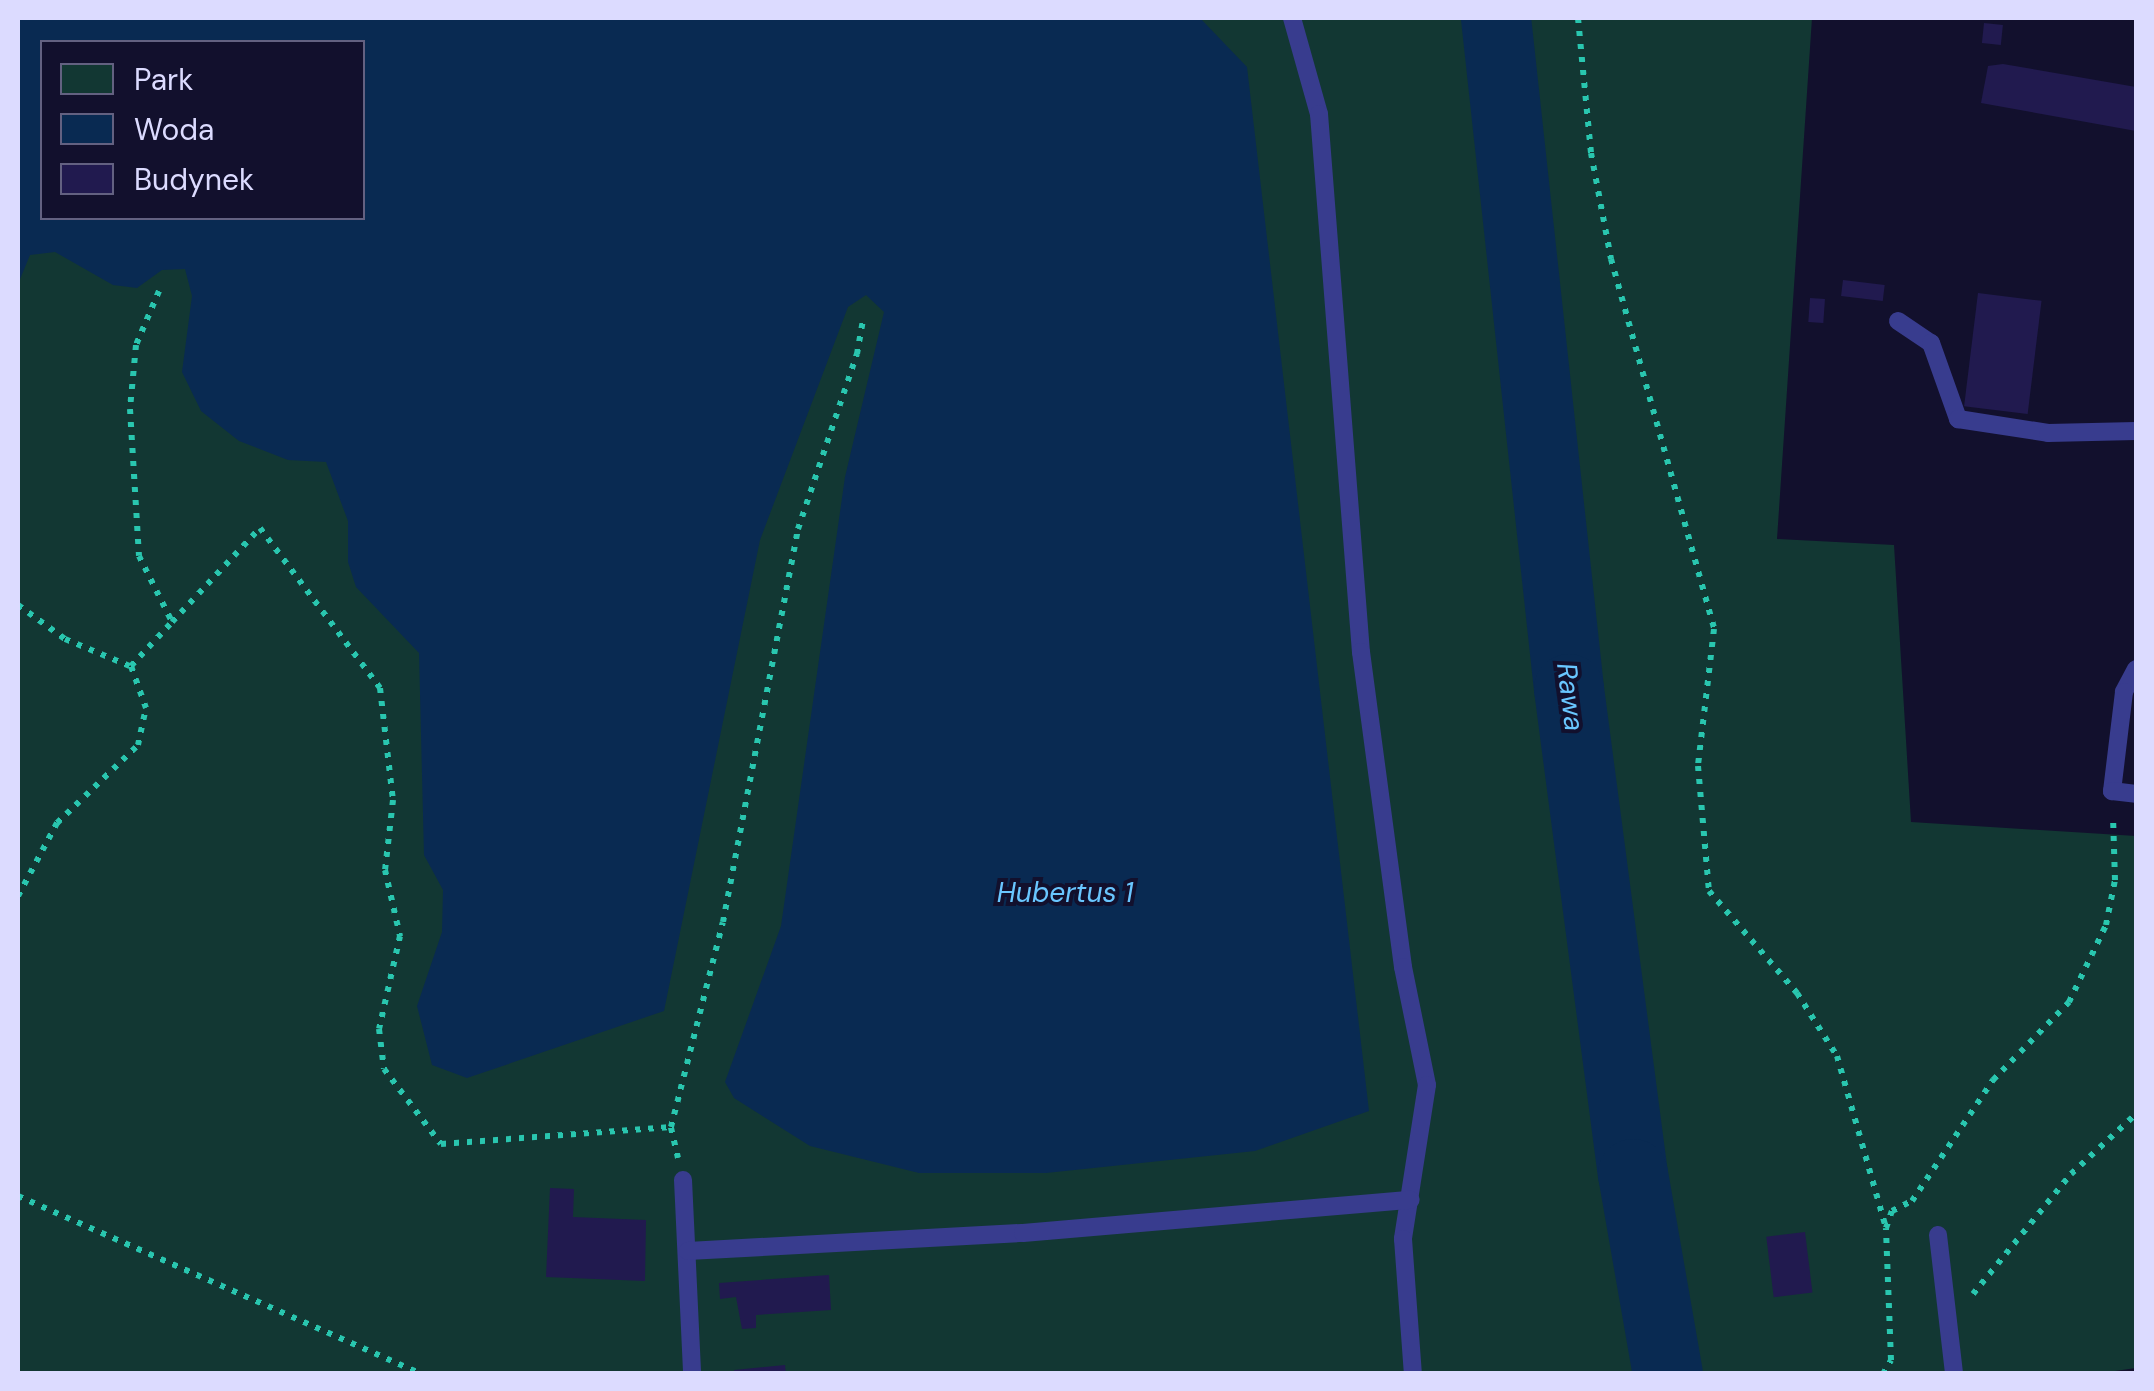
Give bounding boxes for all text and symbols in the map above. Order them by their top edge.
legend [40,40,365,220]
text: Park [134,60,193,99]
text: Woda [134,110,214,149]
text: Budynek [134,160,254,199]
water label: Rawa [1549,661,1591,733]
water label: Hubertus 1 [997,876,1133,910]

